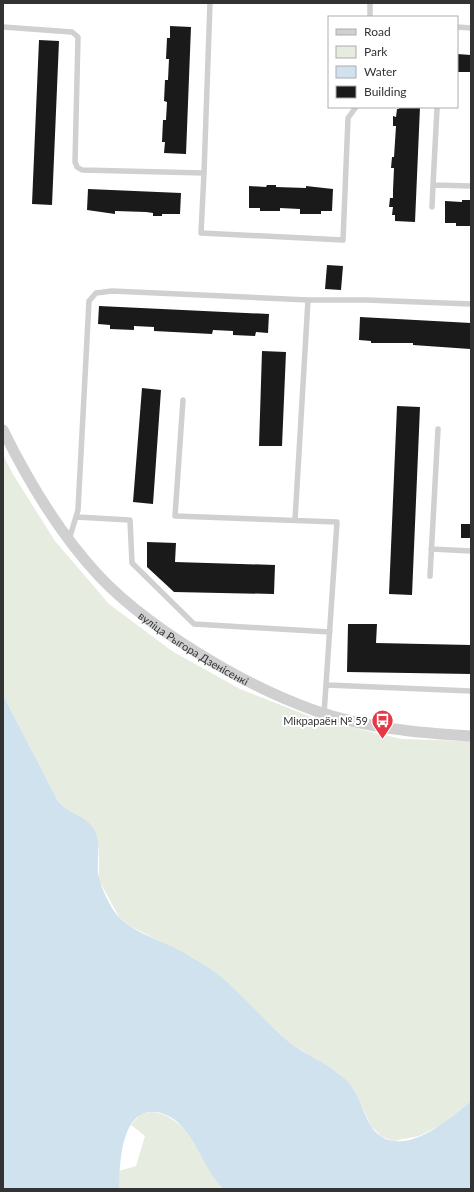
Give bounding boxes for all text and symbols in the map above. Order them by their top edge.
legend [328,16,458,108]
text: Road [364,24,391,39]
text: Park [364,44,388,59]
text: Water [364,64,397,79]
text: Building [364,84,407,99]
street label: вуліца Рыгора Дзенісенкі [136,608,251,687]
bus stop icon: Мікрараён № 59 [370,707,396,740]
place label: Мікрараён № 59 [283,714,368,727]

